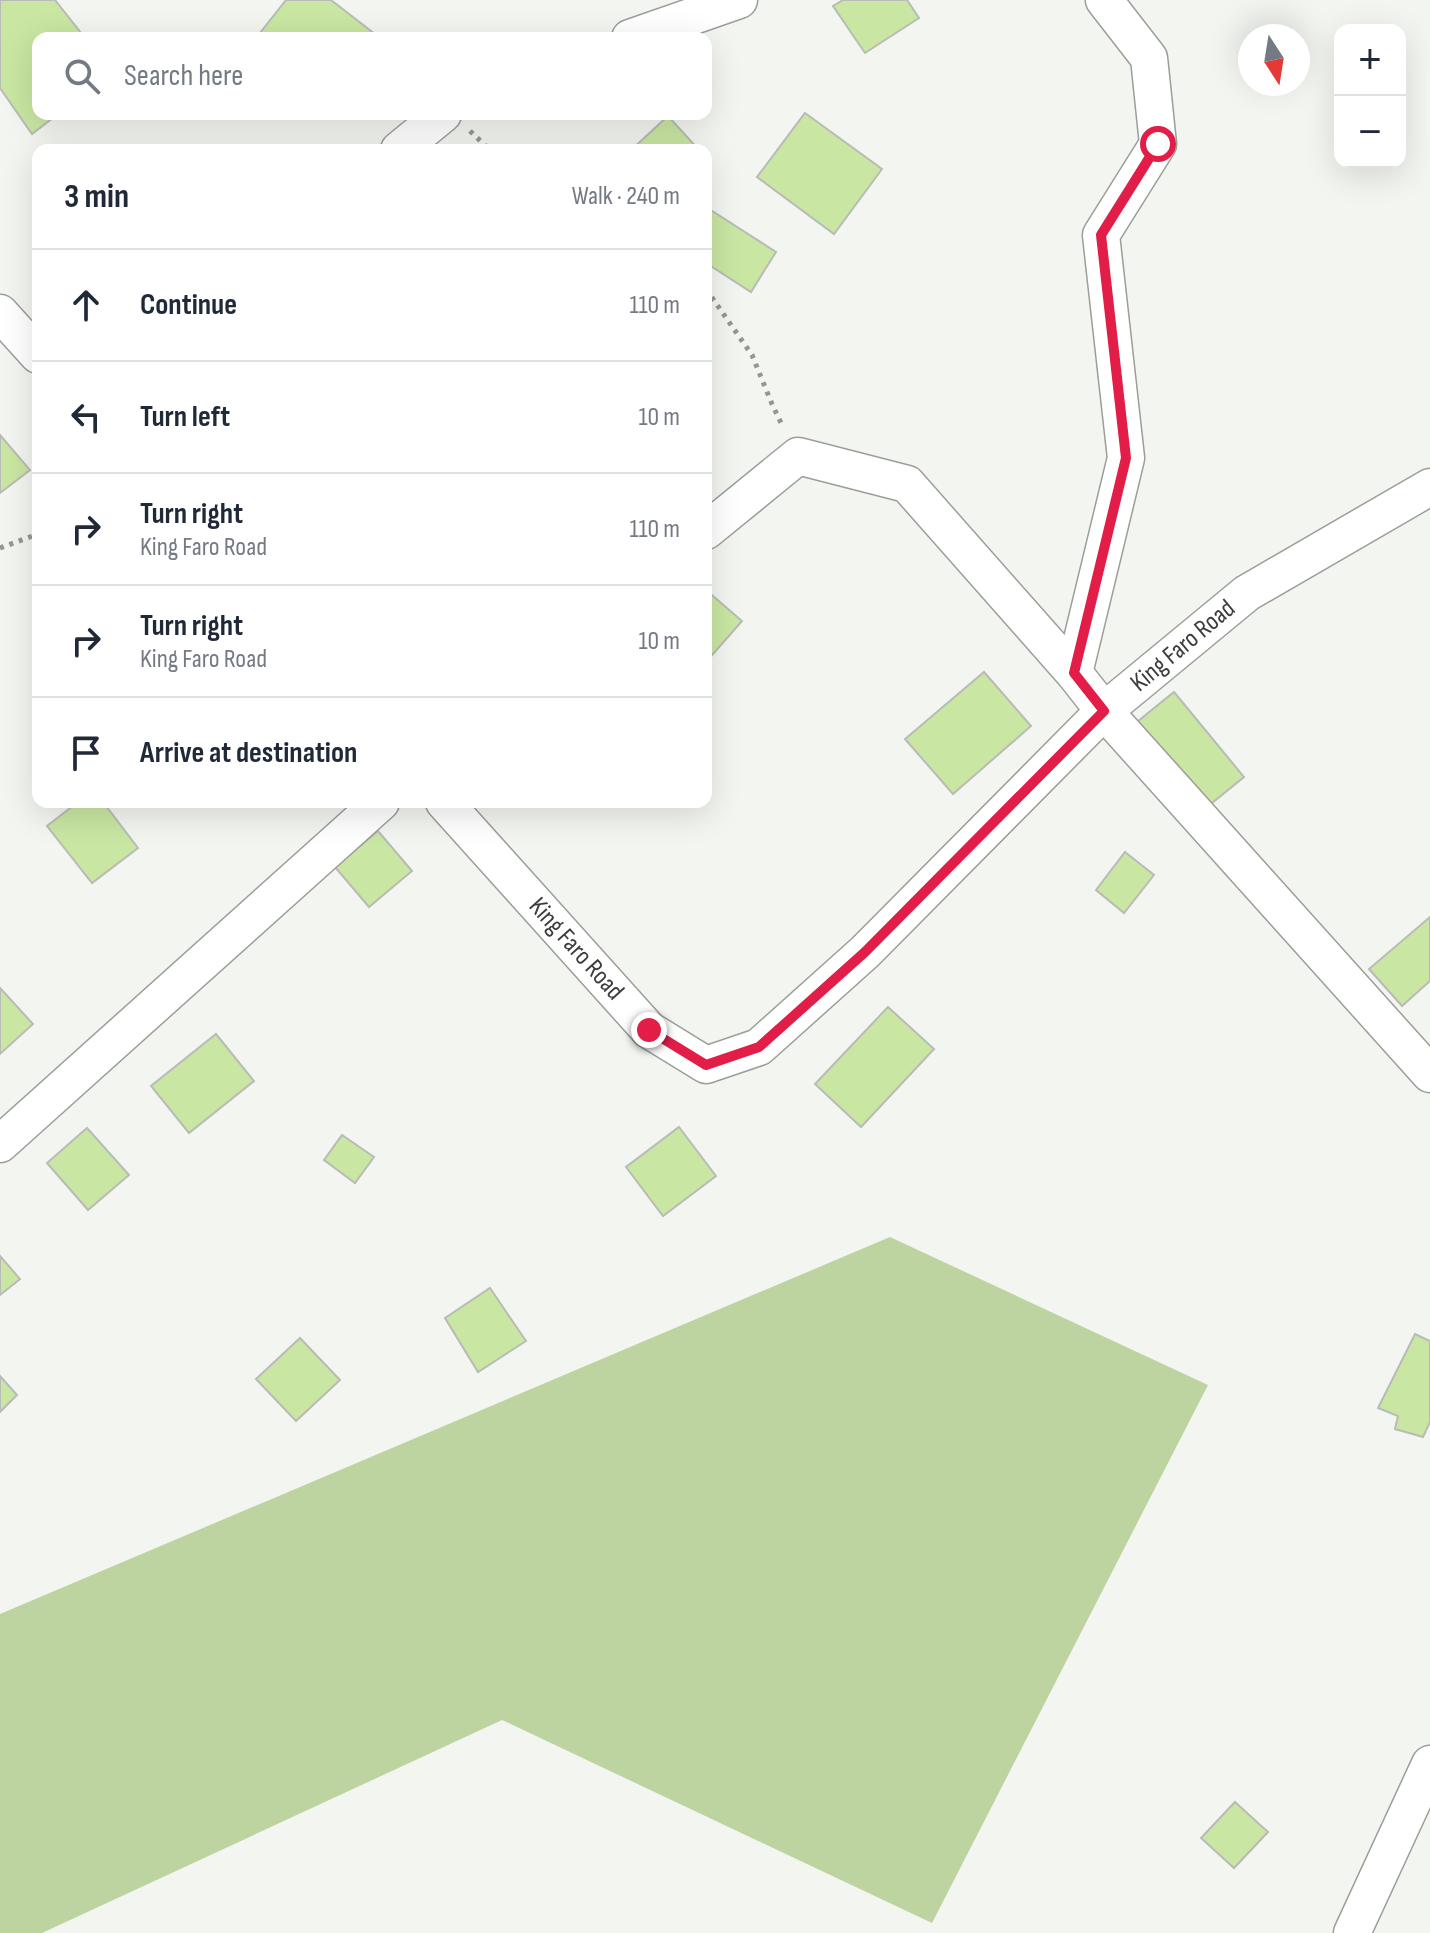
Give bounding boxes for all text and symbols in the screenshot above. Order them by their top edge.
north arrow [1238,24,1310,96]
map controls [1334,24,1406,168]
button: + [1334,24,1406,96]
search box [32,32,712,120]
icon: search [60,54,104,98]
text: Search here [124,58,243,94]
button: − [1334,96,1406,168]
route start [1140,126,1176,162]
text: 3 min [64,176,129,217]
text: Walk · 240 m [572,181,680,212]
icon: ahead [64,283,108,327]
text: Continue [140,287,237,323]
text: 110 m [629,290,680,321]
icon: left [64,395,108,439]
text: Turn left [140,399,230,435]
text: 10 m [638,402,680,433]
text: Turn right [140,496,243,532]
icon: right [64,507,108,551]
text: 110 m [629,514,680,545]
text: King Faro Road [140,532,267,563]
street label: King Faro Road [1124,593,1242,699]
text: Turn right [140,608,243,644]
icon: right [64,619,108,663]
text: 10 m [638,626,680,657]
text: King Faro Road [140,644,267,675]
icon: arrive [64,731,108,775]
text: Arrive at destination [140,735,357,771]
street label: King Faro Road [522,891,630,1007]
route end [631,1012,667,1048]

